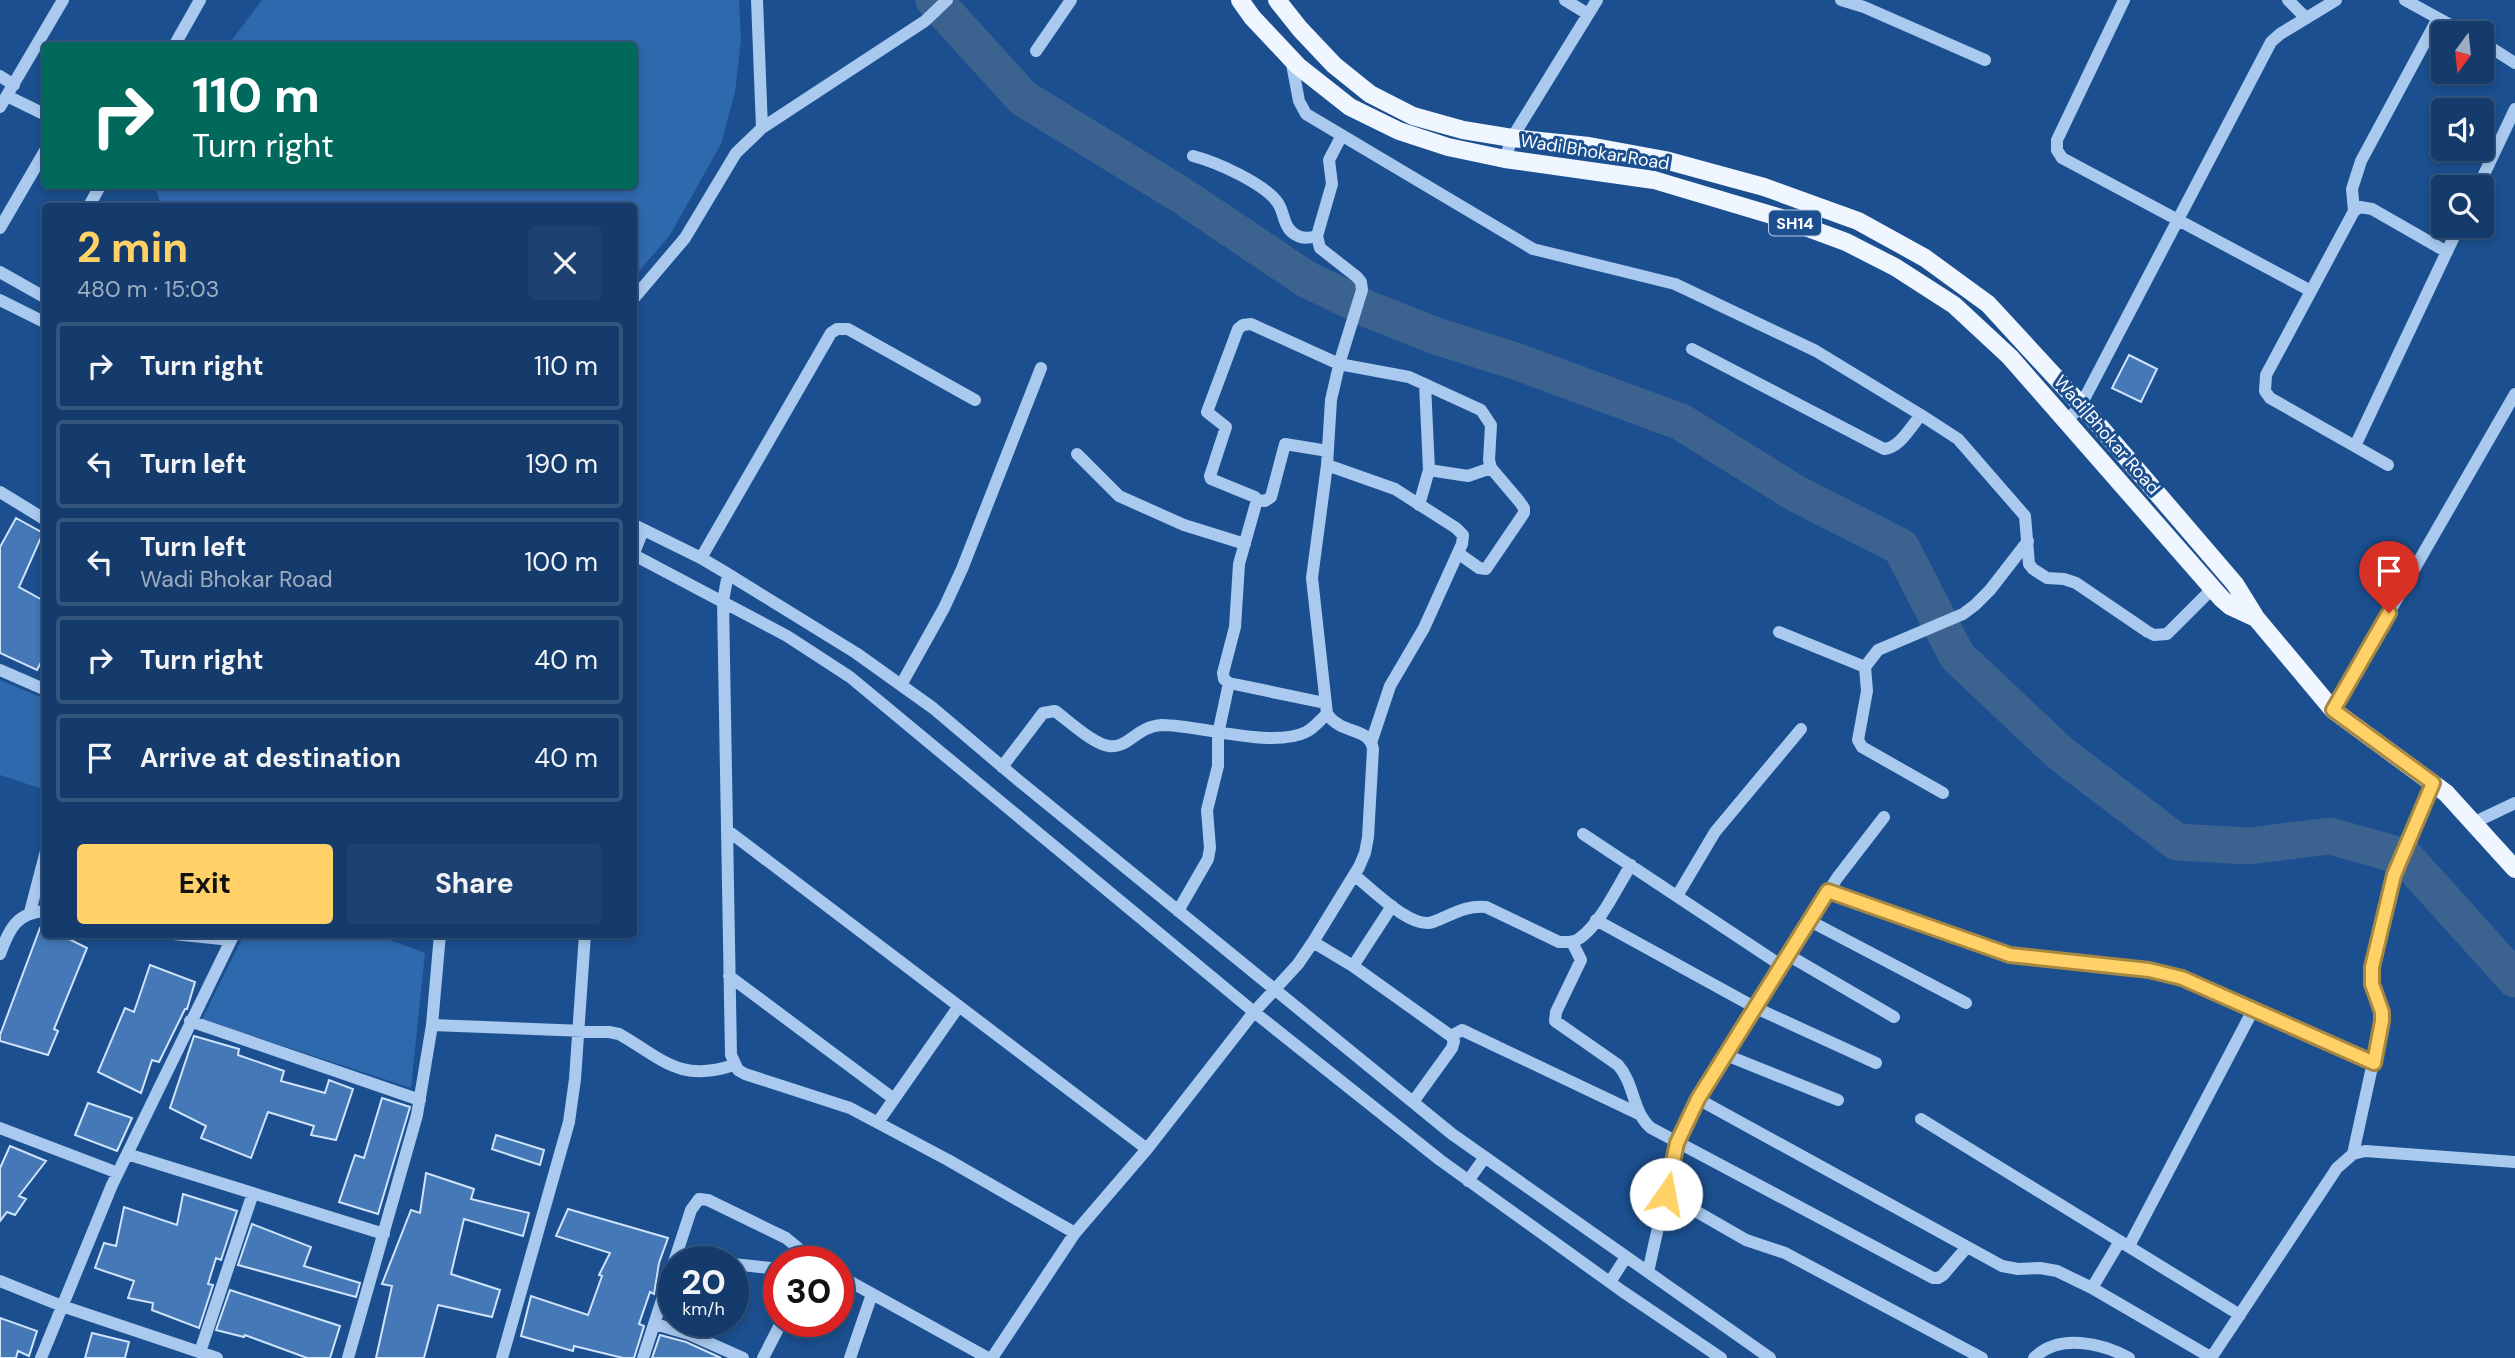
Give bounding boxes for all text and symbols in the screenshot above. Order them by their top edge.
north arrow [2431,21,2494,84]
map controls [2431,21,2494,238]
text: 110 m [192,63,320,127]
icon: right [77,70,168,161]
button: sound [2431,98,2494,161]
text: Turn right [192,125,334,167]
street label: Wadi Bhokar Road [1519,128,1671,176]
button: search [2431,175,2494,238]
road number: SH14 [1769,210,1821,236]
text: 2 min [77,220,188,275]
button: close [528,226,602,300]
text: 480 m · 15:03 [77,274,219,304]
icon: right [81,347,119,385]
text: Turn right [140,349,264,383]
text: 110 m [534,349,598,383]
street label: Wadi Bhokar Road [2048,370,2166,500]
icon: left [81,445,119,483]
text: Turn left [140,447,247,481]
text: 190 m [526,447,598,481]
text: Turn left [140,530,247,564]
pin [2359,541,2419,613]
icon: left [81,543,119,581]
text: 100 m [524,545,598,579]
icon: arrive [2370,552,2408,590]
text: Wadi Bhokar Road [140,564,333,594]
icon: right [81,641,119,679]
text: Turn right [140,643,264,677]
text: 40 m [534,643,598,677]
icon: arrive [81,739,119,777]
text: Arrive at destination [140,741,401,775]
text: 40 m [534,741,598,775]
button: Exit [77,844,333,924]
button: Share [347,844,602,924]
position arrow [1629,1157,1703,1231]
speed limit sign: 30 [763,1246,854,1337]
text: 20 [681,1259,726,1305]
text: km/h [682,1297,725,1321]

